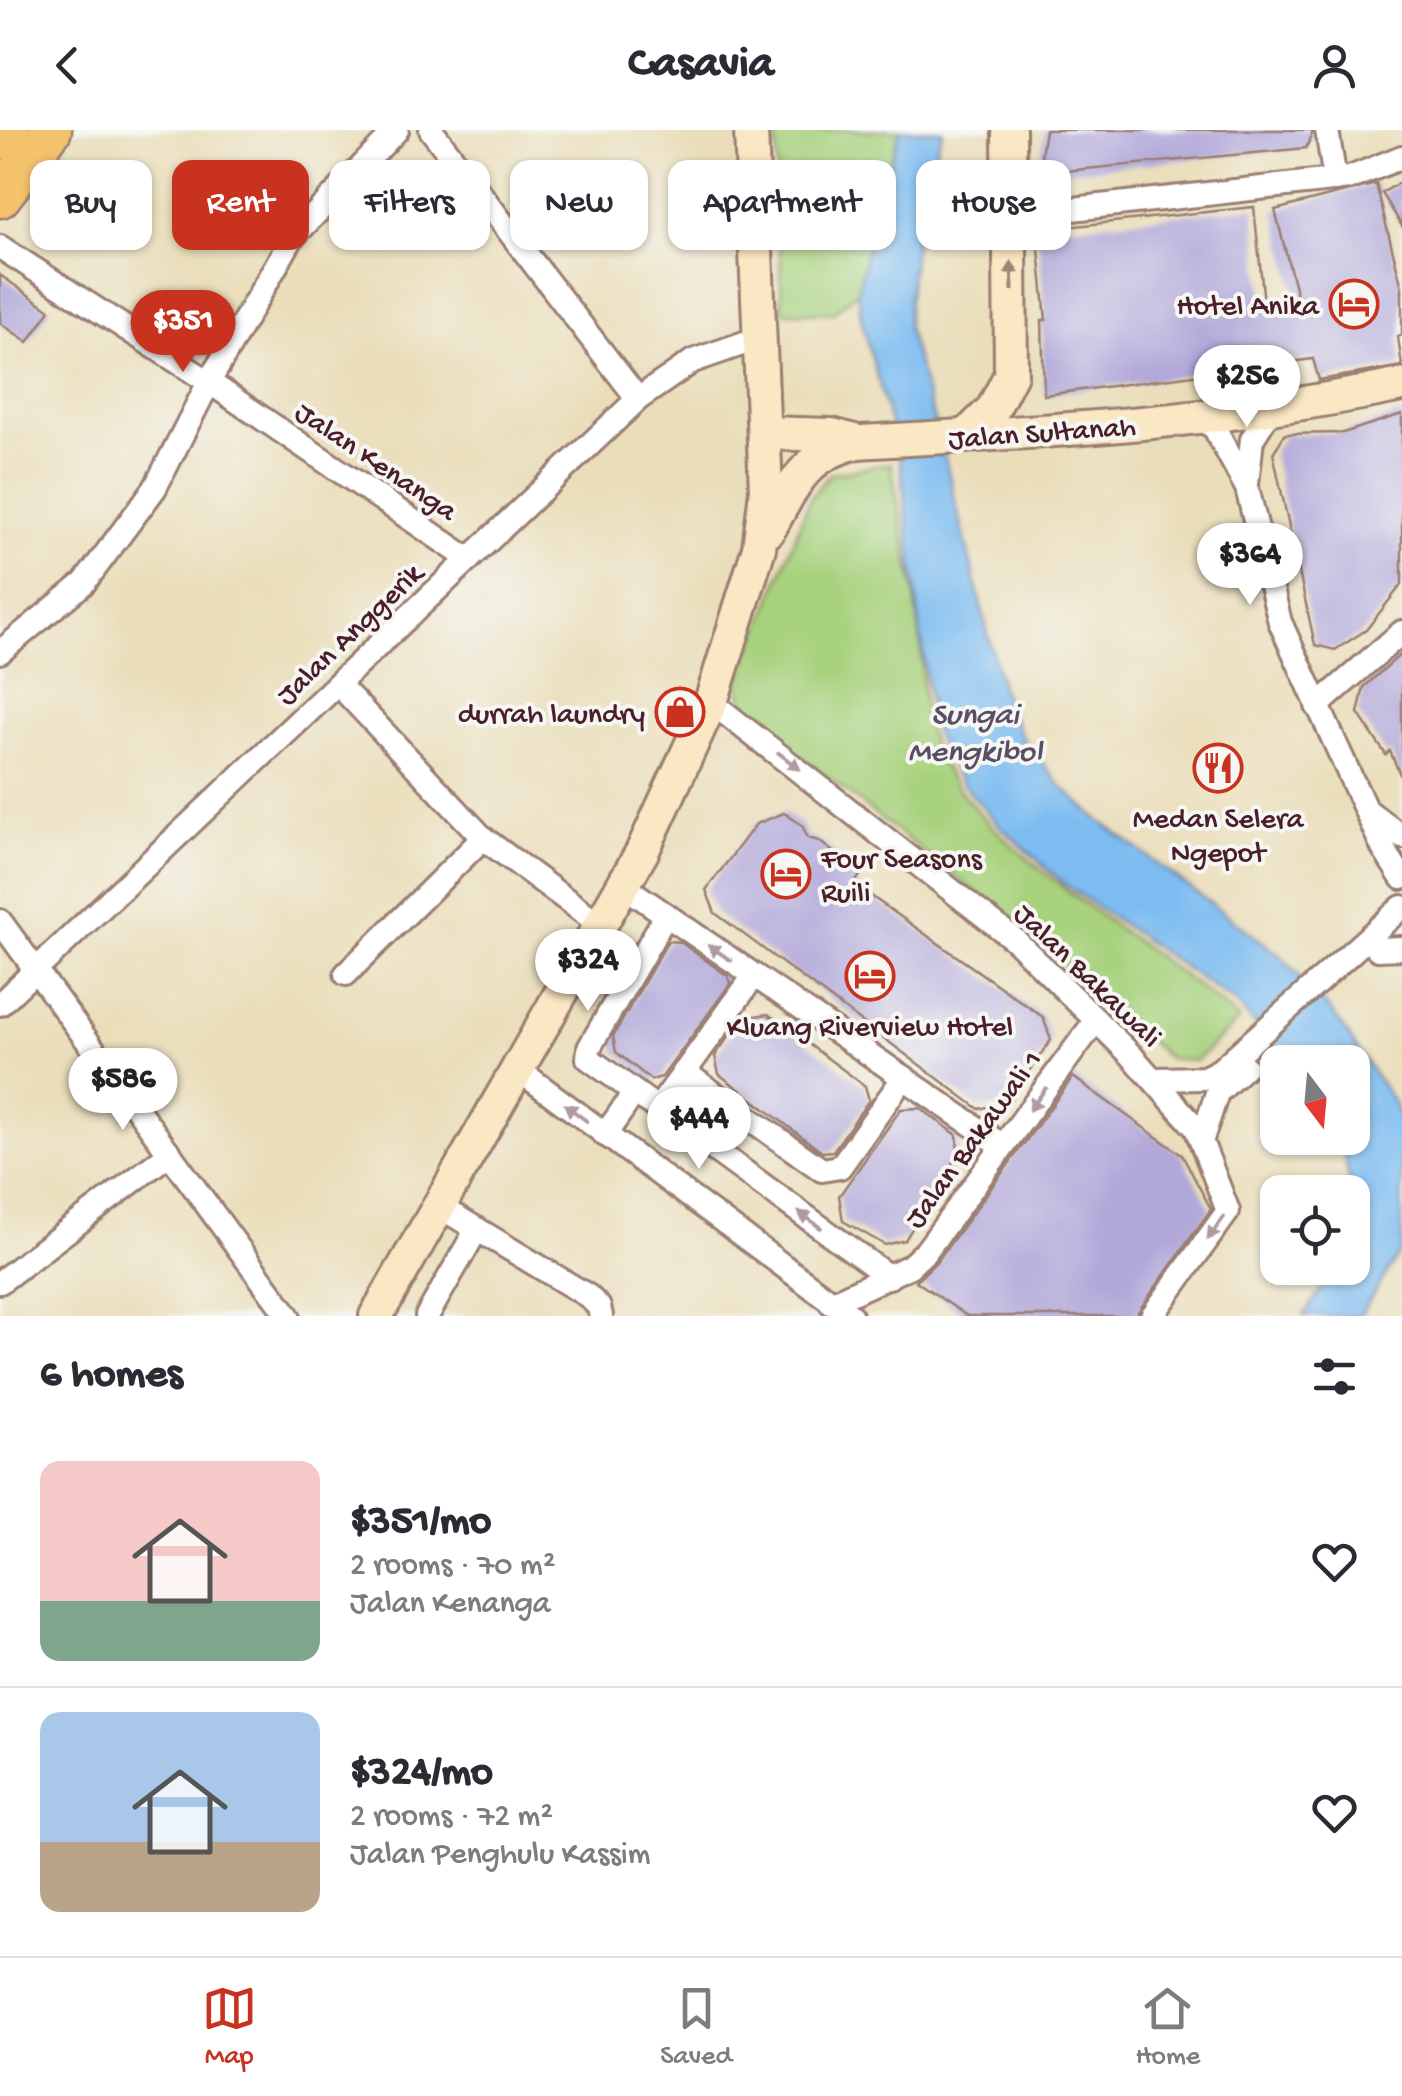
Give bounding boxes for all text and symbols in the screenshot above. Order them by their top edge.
icon: back [40,38,95,93]
icon: person [1307,38,1362,93]
text: Casavia [628,39,774,92]
chip: Buy [30,160,152,250]
chip: Rent [172,160,309,250]
chip: Filters [329,160,490,250]
chip: New [510,160,648,250]
chip: Apartment [668,160,896,250]
chip: House [916,160,1071,250]
one-way arrow [1004,260,1020,292]
hotel icon: Hotel Anika [1328,278,1380,330]
pin: $351 [124,290,242,375]
place label: Hotel Anika [1176,291,1320,326]
text: $351 [153,303,213,341]
pin: $256 [1188,345,1306,430]
text: $256 [1215,358,1279,396]
street label: Jalan Kenanga [287,397,463,532]
street label: Jalan Sultanah [947,411,1137,459]
pin: $364 [1191,523,1309,608]
text: $364 [1219,536,1281,574]
street label: Jalan Anggerik [271,556,433,715]
shop icon: durrah laundry [654,686,706,738]
water label: Sungai Mengkibol [908,698,1044,773]
place label: durrah laundry [458,699,645,734]
restaurant icon: Medan Selera Ngepot [1192,742,1244,794]
one-way arrow [776,750,801,771]
place label: Medan Selera Ngepot [1133,804,1305,873]
place label: Four Seasons Ruili [820,844,983,913]
hotel icon: Four Seasons Ruili [760,848,812,900]
street label: Jalan Bakawali [1005,898,1167,1057]
pin: $324 [529,929,647,1014]
text: $324 [557,942,619,980]
one-way arrow [707,944,734,963]
hotel icon: Kluang Riverview Hotel [844,950,896,1002]
place label: Kluang Riverview Hotel [727,1012,1013,1047]
street label: Jalan Bakawali 1 [899,1045,1052,1236]
north arrow [1260,1045,1370,1155]
map controls [1260,1045,1370,1285]
pin: $586 [64,1048,182,1133]
text: $586 [91,1061,155,1099]
one-way arrow [1029,1085,1048,1112]
pin: $444 [640,1087,758,1172]
text: $444 [669,1100,729,1138]
one-way arrow [563,1103,589,1123]
button: locate [1260,1175,1370,1285]
one-way arrow [797,1210,823,1230]
one-way arrow [1207,1215,1226,1241]
icon: filters [1307,1349,1362,1404]
text: 6 homes [40,1352,183,1401]
text: $351/mo [350,1499,491,1548]
icon: home [120,1501,240,1621]
icon: heart [1307,1534,1362,1589]
text: 2 rooms · 70 m² [350,1548,555,1586]
text: Jalan Kenanga [350,1586,551,1624]
text: $324/mo [350,1750,493,1799]
icon: home [120,1752,240,1872]
icon: heart [1307,1785,1362,1840]
text: 2 rooms · 72 m² [350,1799,553,1837]
text: Jalan Penghulu Kassim [350,1837,650,1875]
tab: Map [202,1981,257,2074]
tab: Saved [660,1981,732,2074]
tab: Home [1135,1981,1200,2074]

